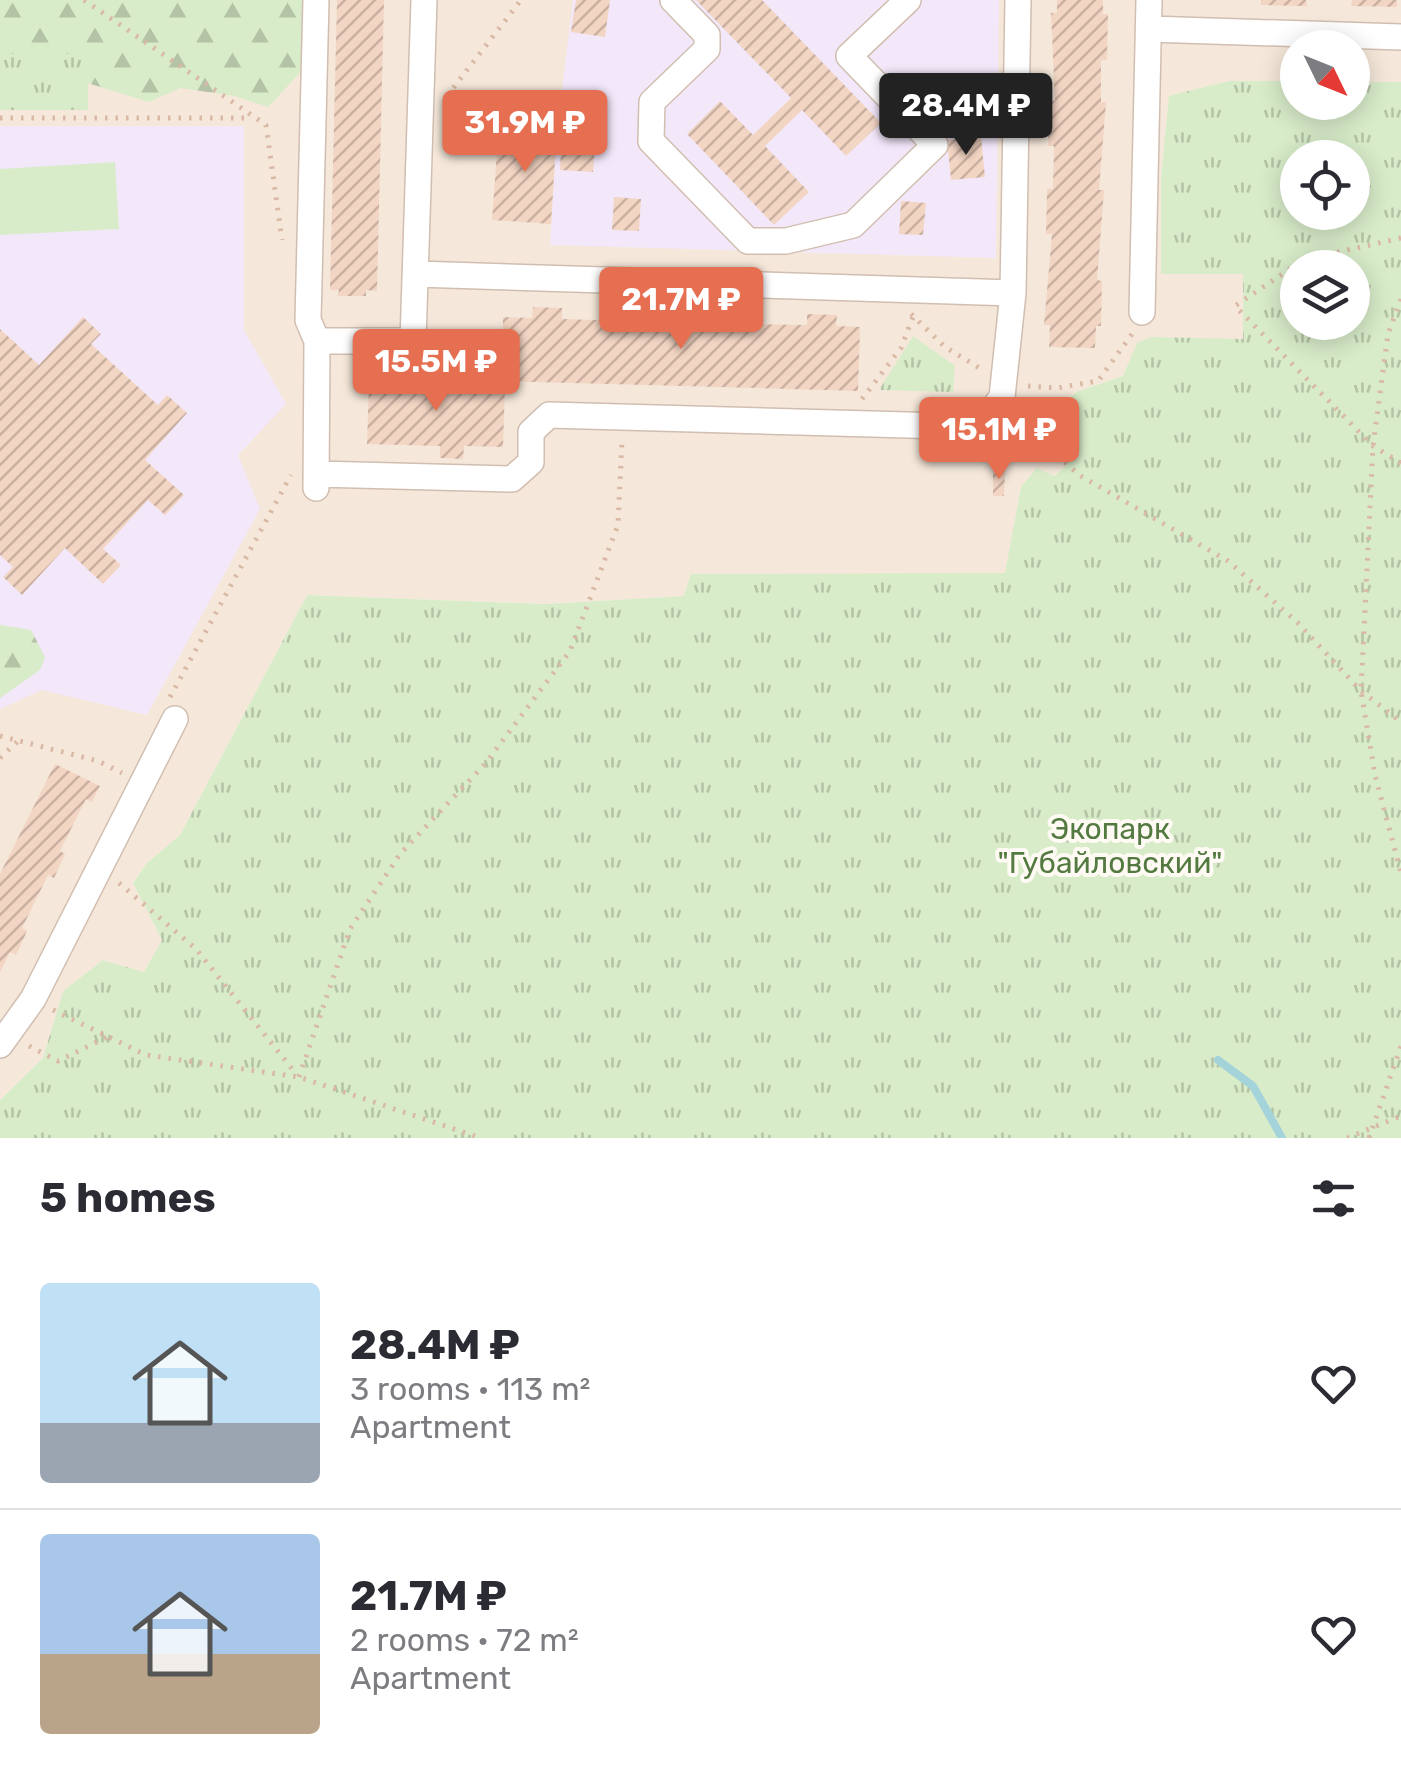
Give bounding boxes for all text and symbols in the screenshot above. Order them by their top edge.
north arrow [1280,30,1370,120]
map controls [1280,30,1370,340]
pin: 28.4M ₽ [874,73,1058,158]
text: 28.4M ₽ [901,86,1031,124]
pin: 31.9M ₽ [433,90,617,175]
text: 31.9M ₽ [464,103,586,141]
button: locate [1280,140,1370,230]
button: layers [1280,250,1370,340]
pin: 21.7M ₽ [589,267,773,352]
text: 21.7M ₽ [621,280,741,318]
pin: 15.5M ₽ [344,329,528,414]
text: 15.5M ₽ [375,342,497,380]
pin: 15.1M ₽ [907,397,1091,482]
text: 15.1M ₽ [941,410,1057,448]
park label: Экопарк "Губайловский" [998,811,1222,881]
icon: filters [1306,1171,1361,1226]
text: 5 homes [40,1173,216,1223]
text: 28.4M ₽ [350,1320,520,1370]
icon: home [120,1323,240,1443]
icon: heart [1306,1356,1361,1411]
text: 3 rooms · 113 m² [350,1370,591,1408]
text: Apartment [350,1408,511,1446]
text: 21.7M ₽ [350,1571,507,1621]
icon: home [120,1574,240,1694]
icon: heart [1306,1607,1361,1662]
text: 2 rooms · 72 m² [350,1621,579,1659]
text: Apartment [350,1659,511,1697]

